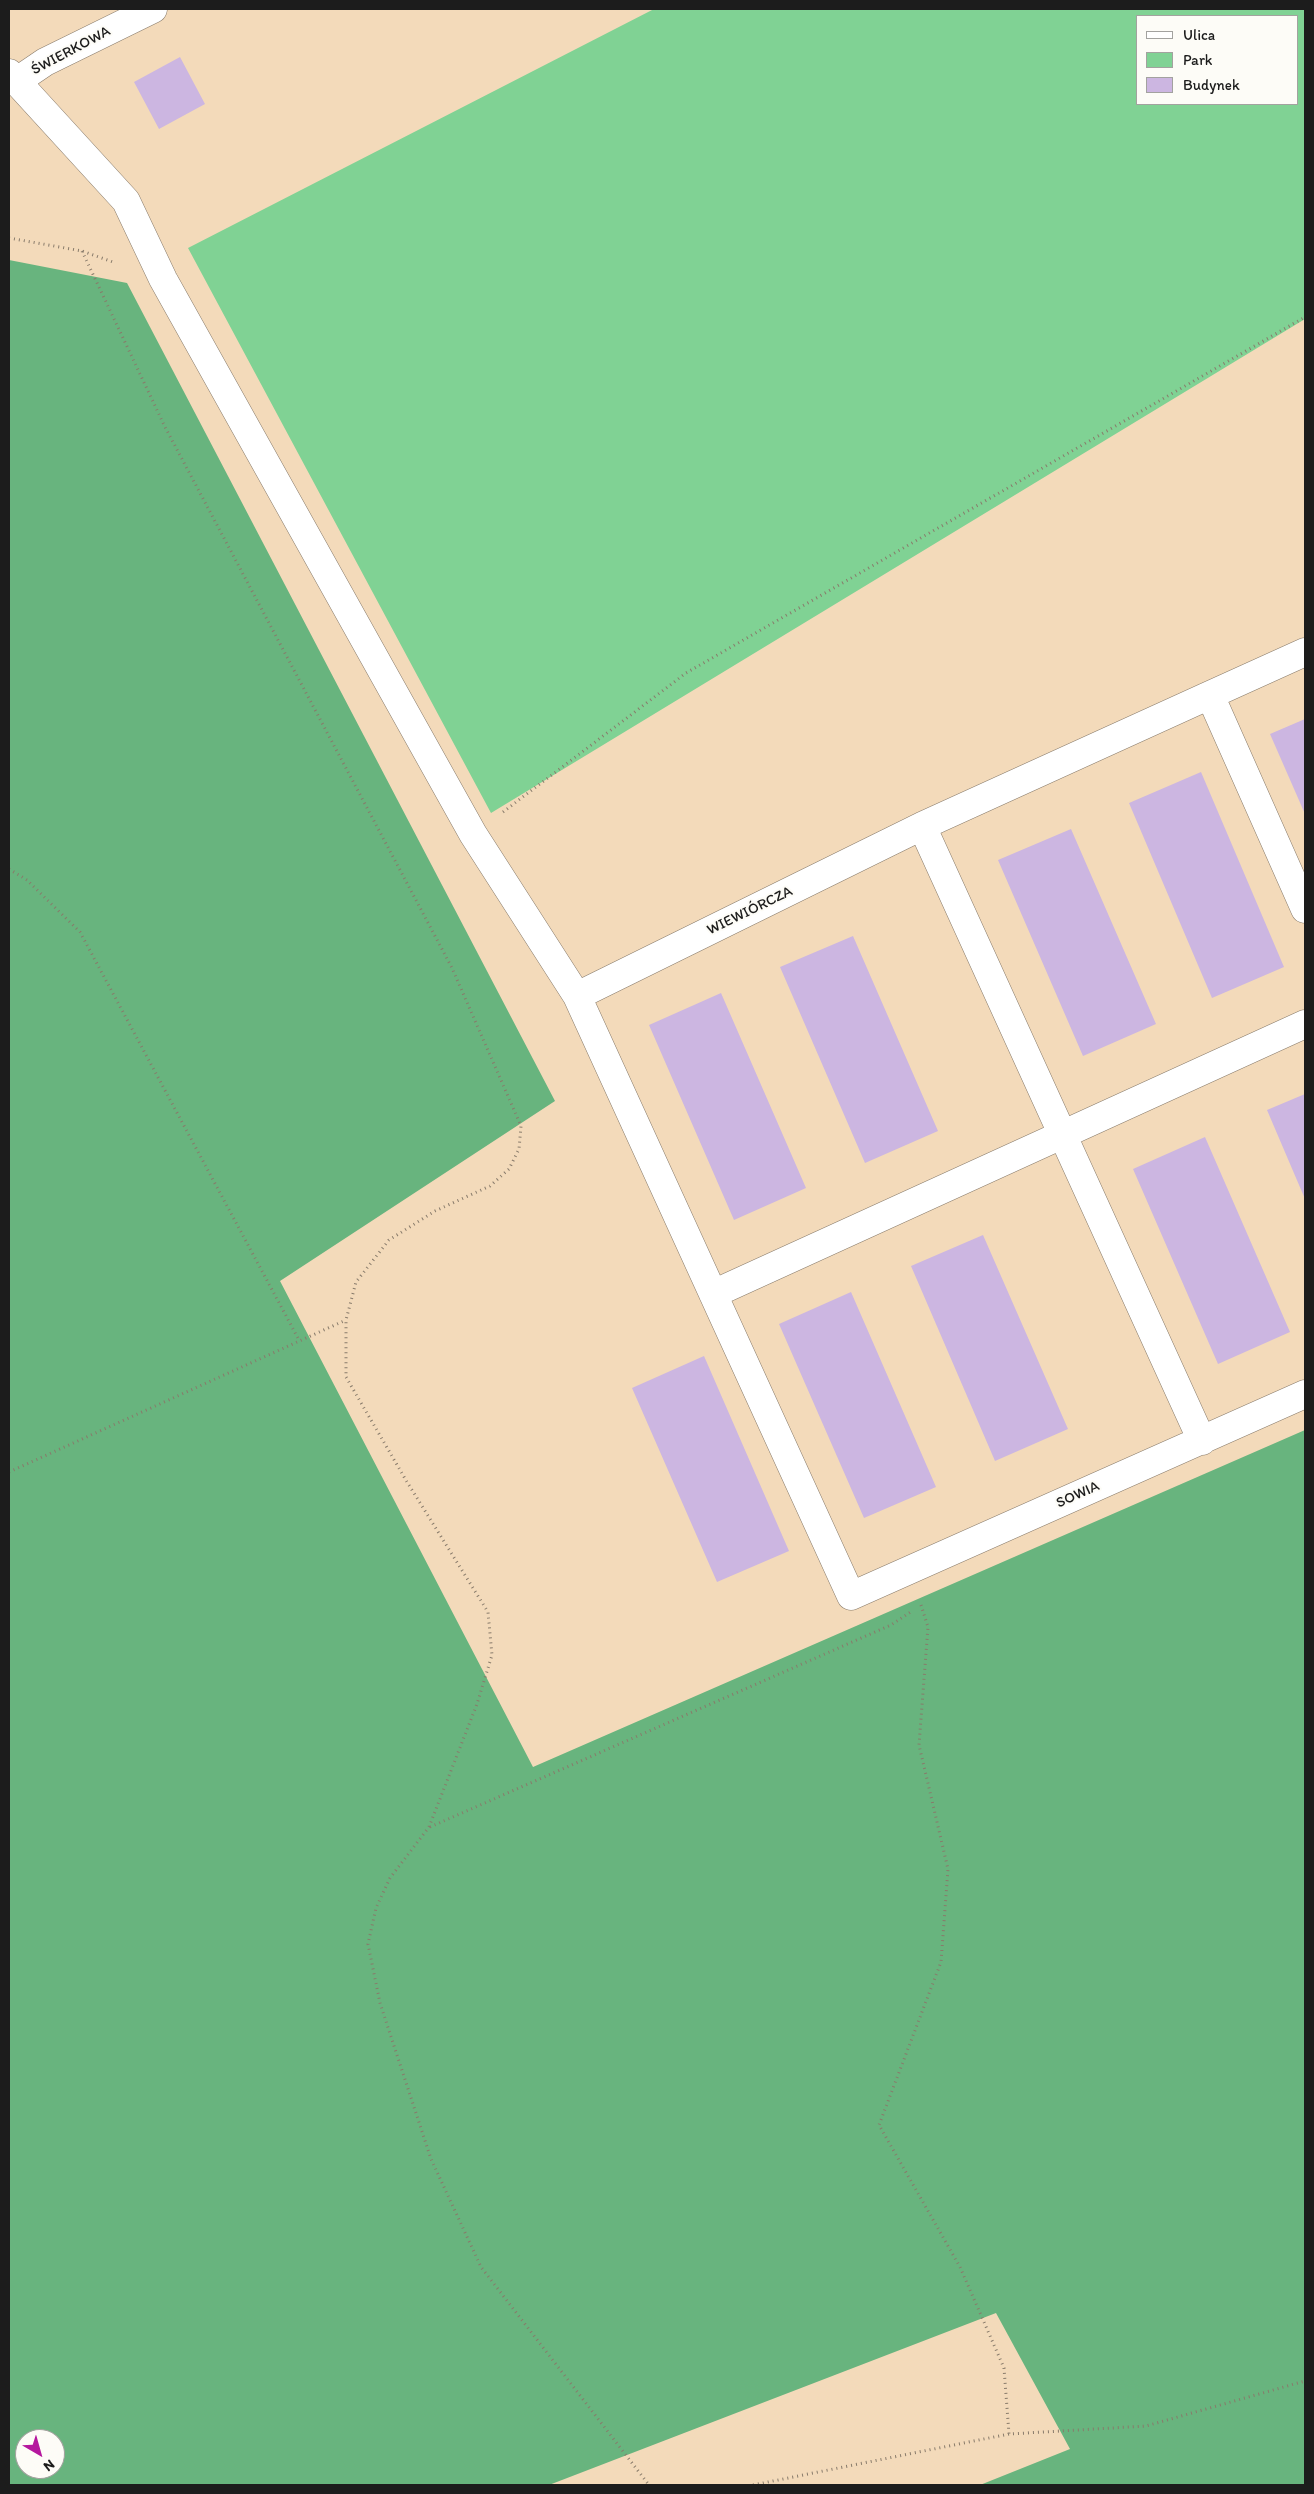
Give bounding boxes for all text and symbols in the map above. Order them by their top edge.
legend [1136,15,1299,105]
street label: ŚWIERKOWA [28,23,114,79]
text: Ulica [1183,26,1215,44]
text: Park [1183,51,1213,69]
text: Budynek [1183,76,1240,94]
street label: WIEWIÓRCZA [704,882,796,940]
street label: SOWIA [1053,1477,1103,1513]
north arrow [15,2429,65,2479]
text: N [40,2456,58,2475]

